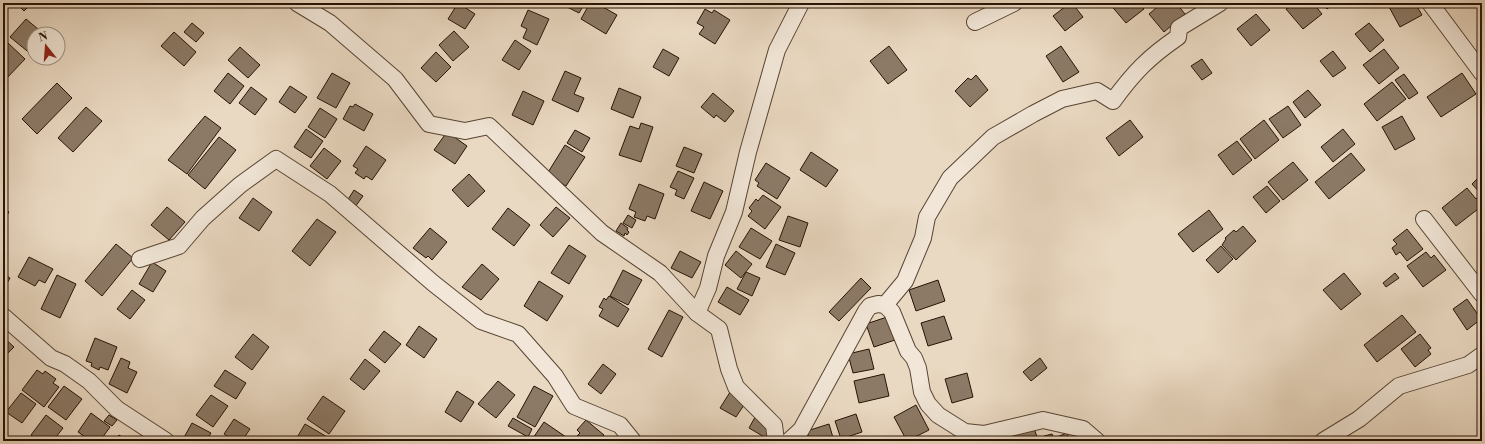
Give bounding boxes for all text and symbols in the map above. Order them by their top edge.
north arrow [26,26,66,66]
text: N [37,29,50,45]

